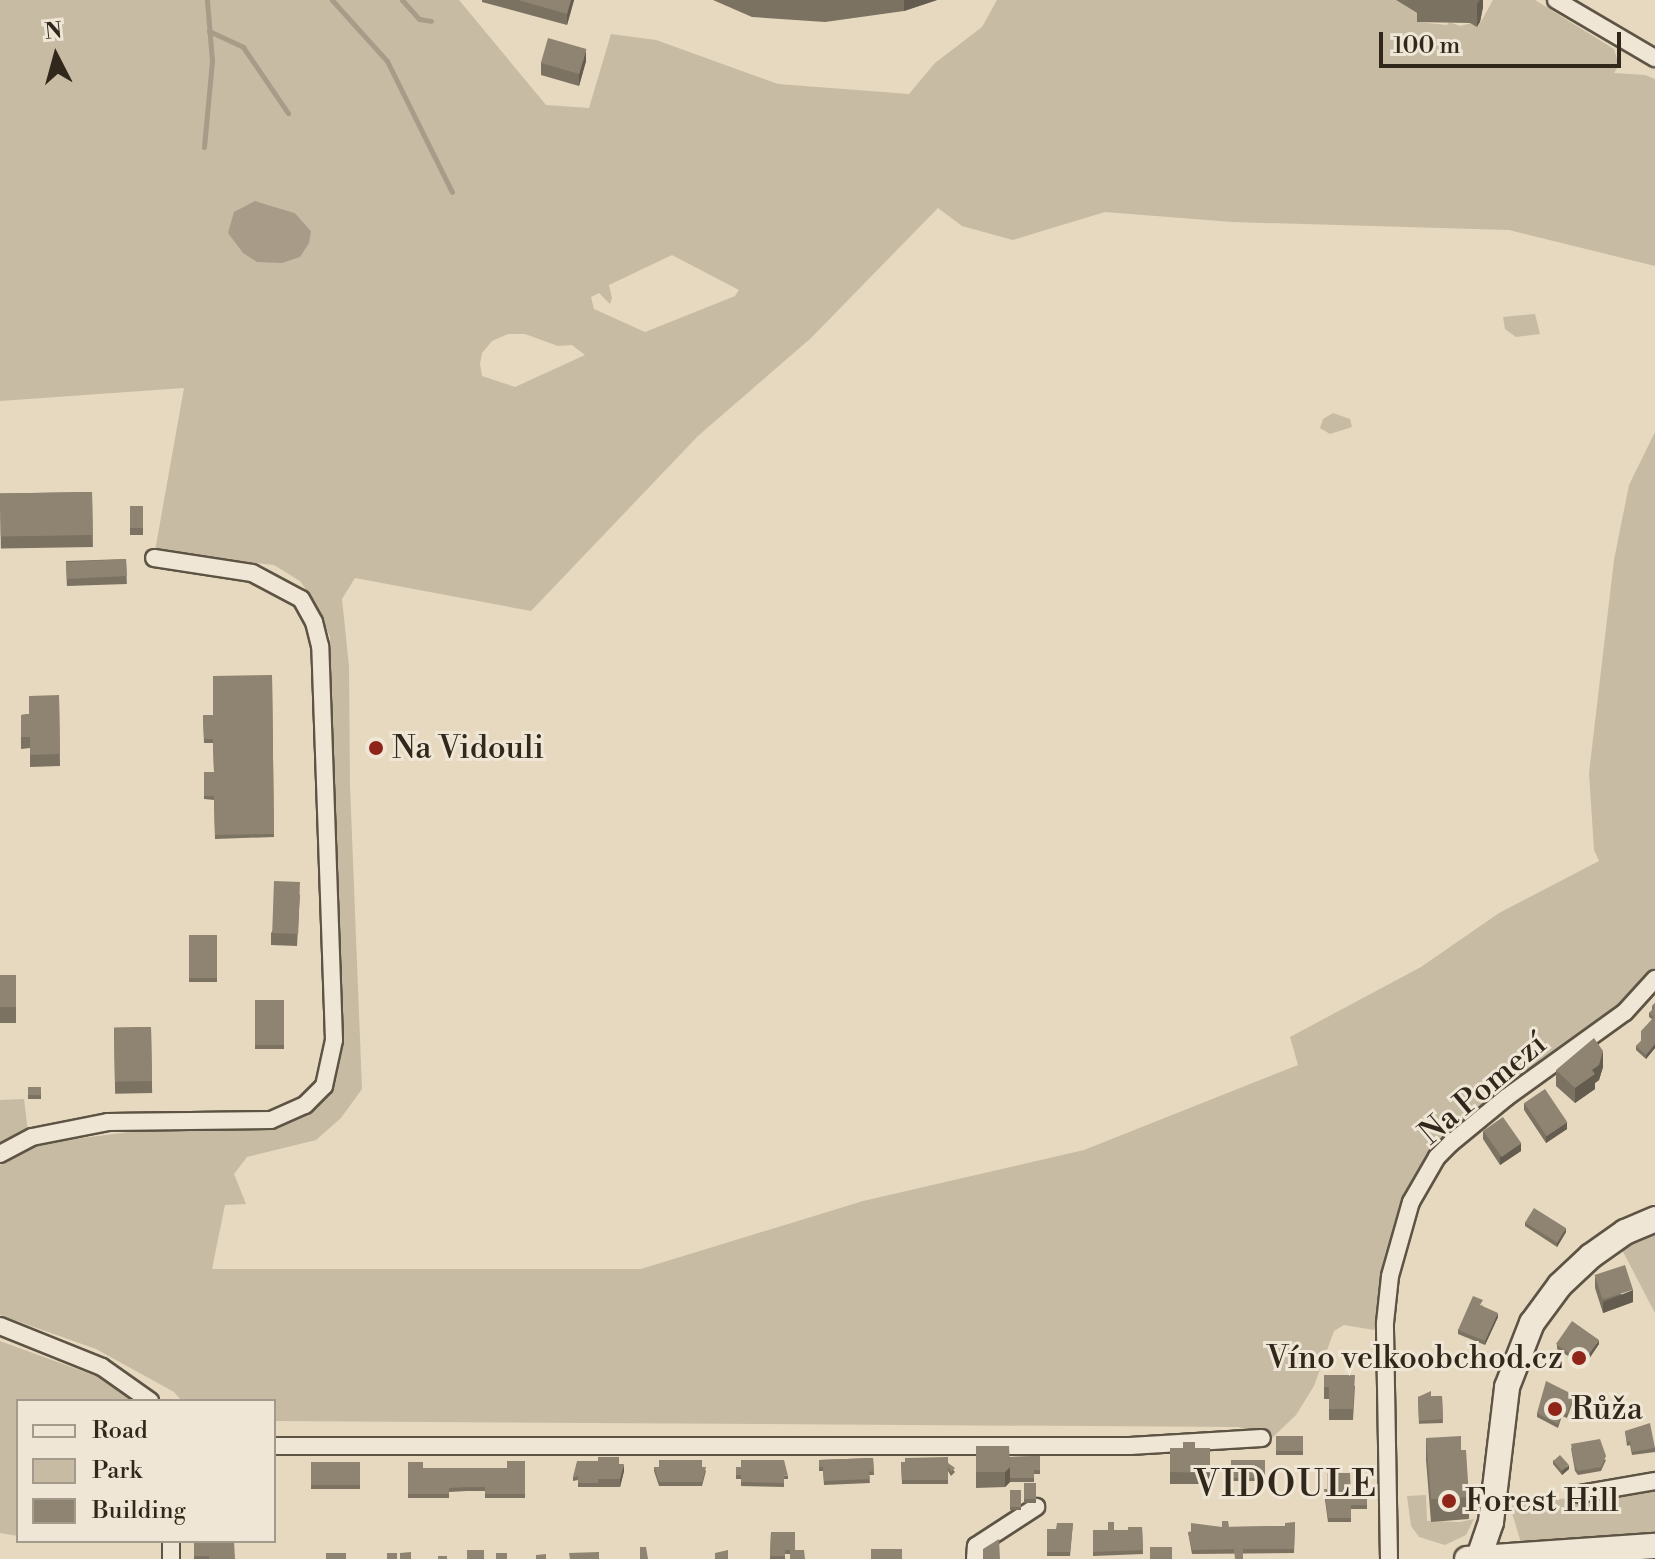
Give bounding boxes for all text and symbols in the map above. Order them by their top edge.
north arrow [16,16,96,96]
scale bar [1383,16,1625,66]
text: N [43,17,64,46]
text: 100 m [1393,31,1460,61]
place label: Na Vidouli [392,729,544,767]
marker: Na Vidouli [367,739,385,757]
street label: Na Pomezí [1412,1025,1554,1153]
place label: Víno velkoobchod.cz [1266,1339,1563,1377]
marker: Víno velkoobchod.cz [1570,1349,1588,1367]
place label: Růža [1571,1390,1643,1428]
legend [16,1399,276,1543]
marker: Růža [1546,1400,1564,1418]
text: Road [92,1416,148,1446]
text: Park [92,1456,142,1486]
district label: VIDOULE [1194,1464,1378,1508]
place label: Forest Hill [1465,1482,1619,1520]
marker: Forest Hill [1440,1492,1458,1510]
text: Building [92,1496,186,1526]

